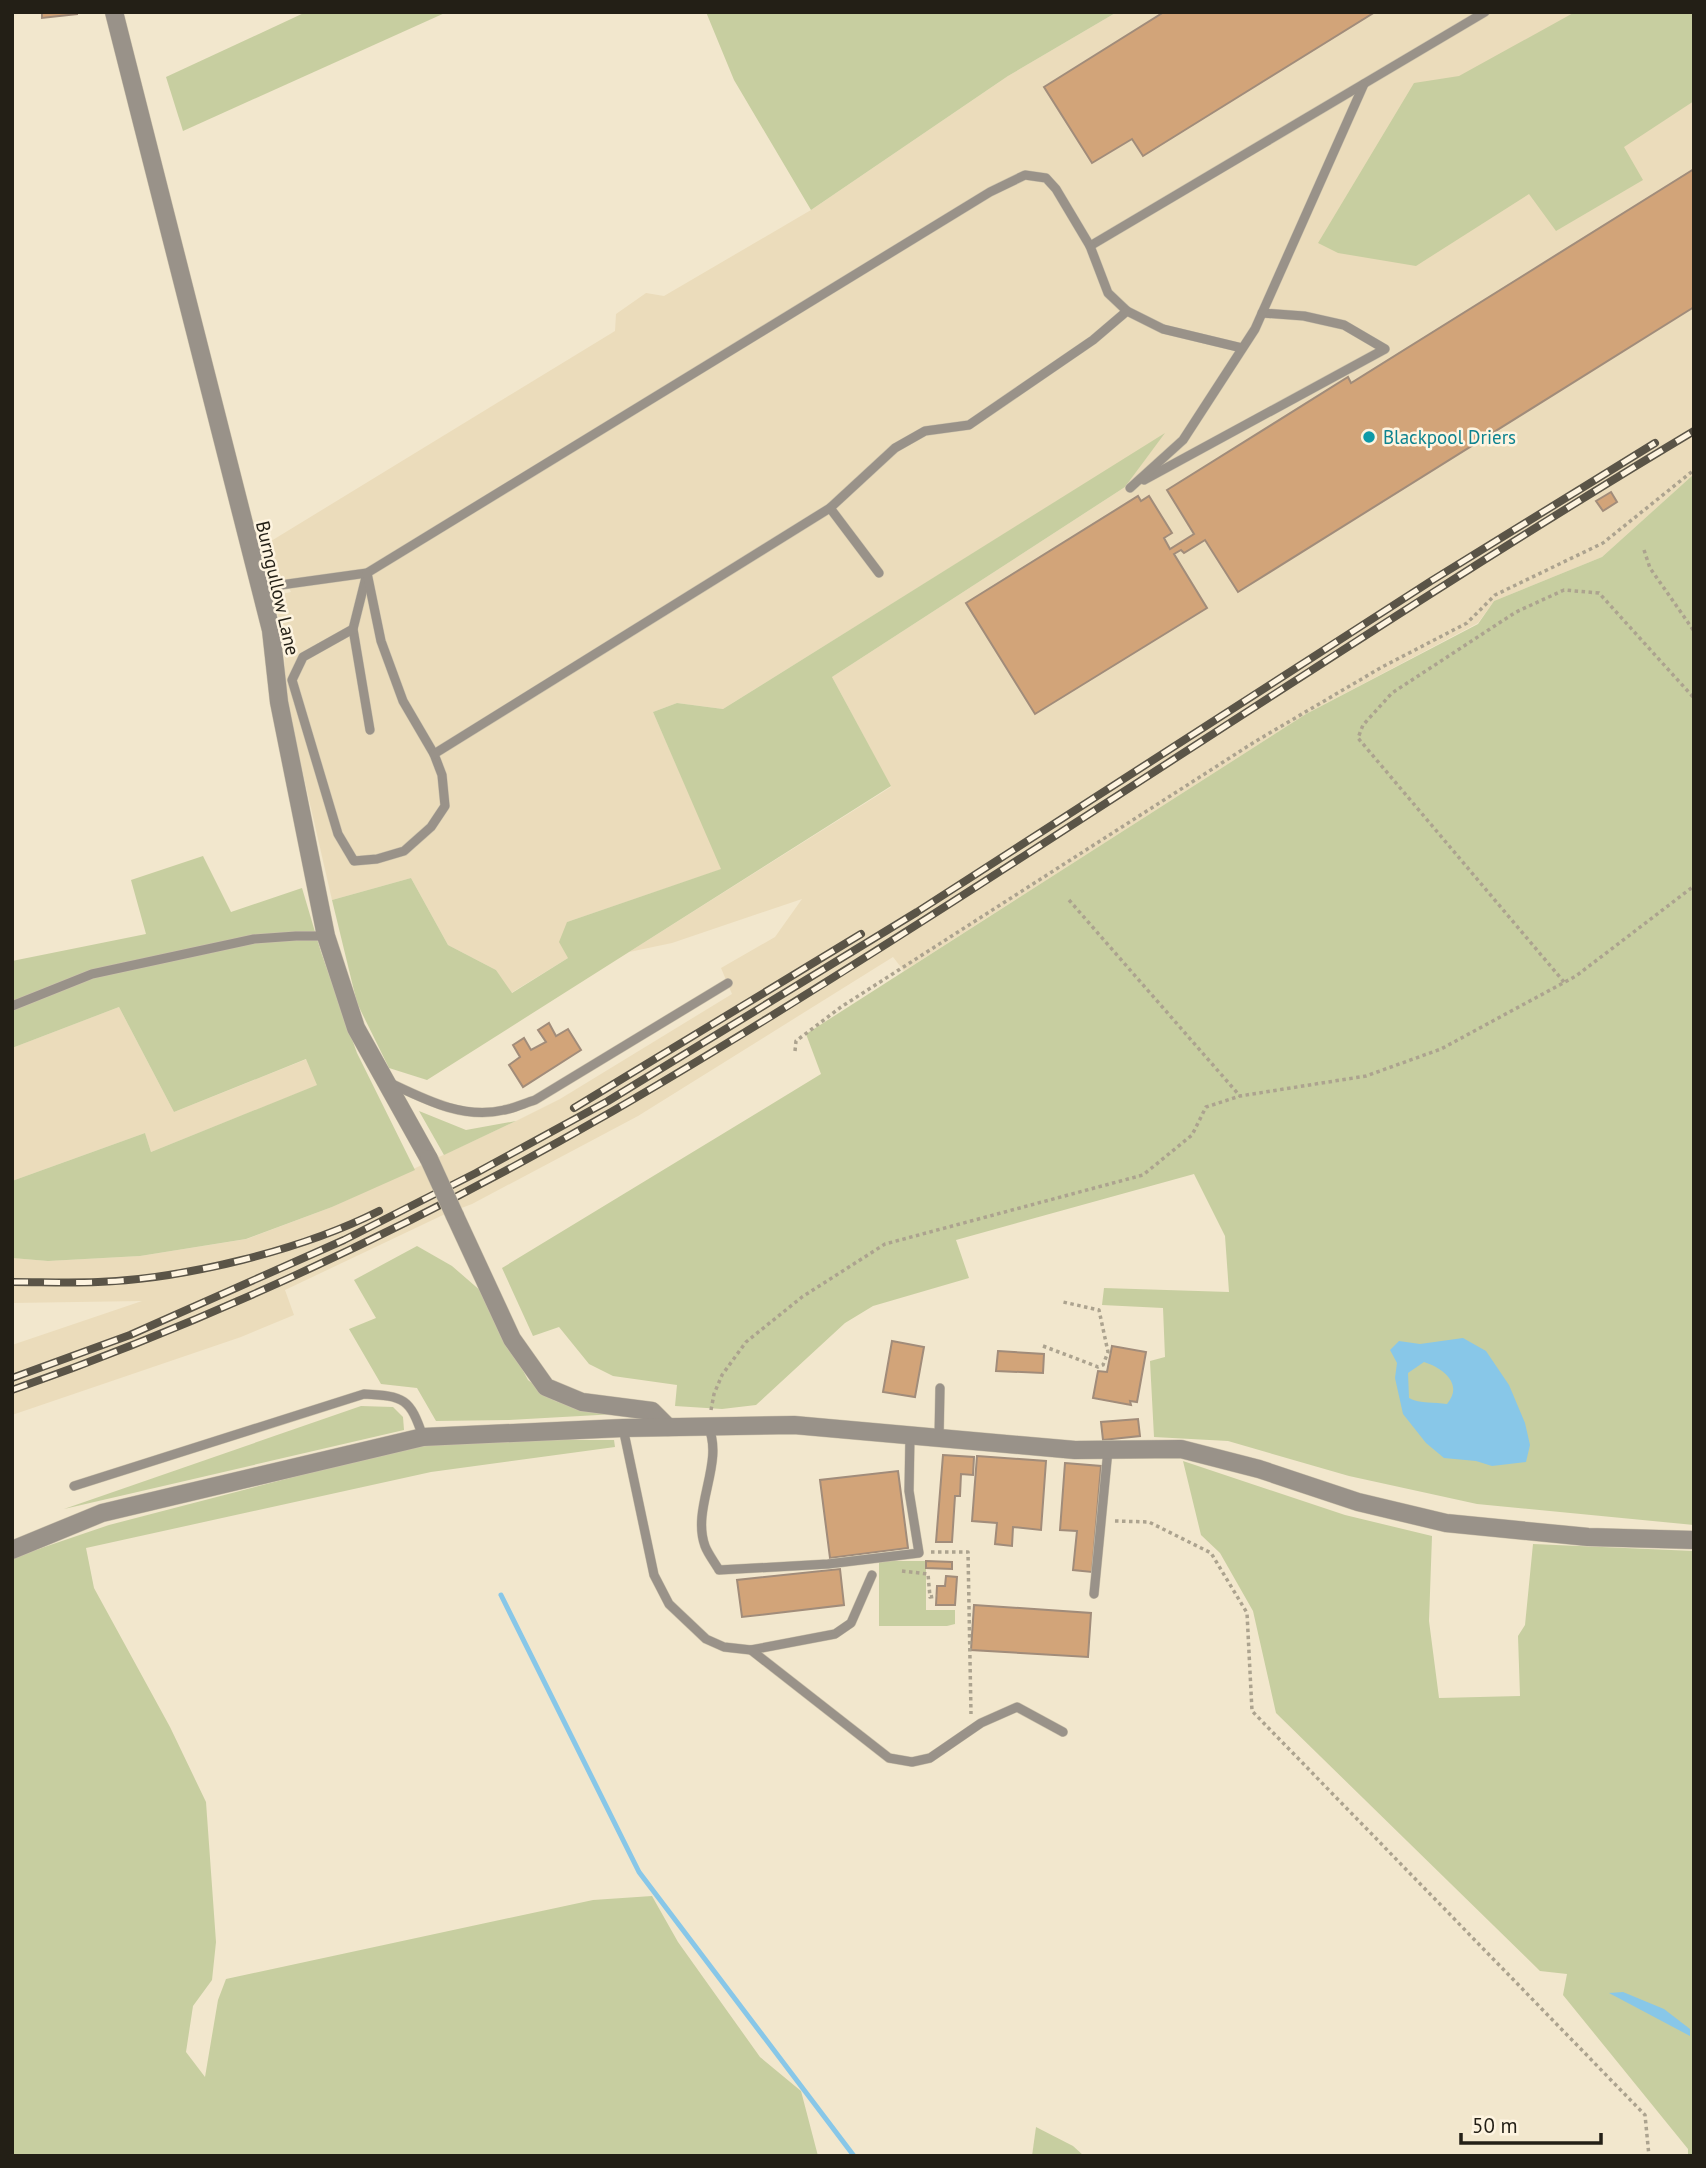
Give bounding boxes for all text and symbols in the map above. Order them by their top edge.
place label: Blackpool Driers [1383,425,1516,449]
marker: Blackpool Driers [1361,429,1377,445]
street label: Burngullow Lane [251,518,305,658]
scale bar [1461,2102,1601,2146]
text: 50 m [1472,2112,1518,2139]

